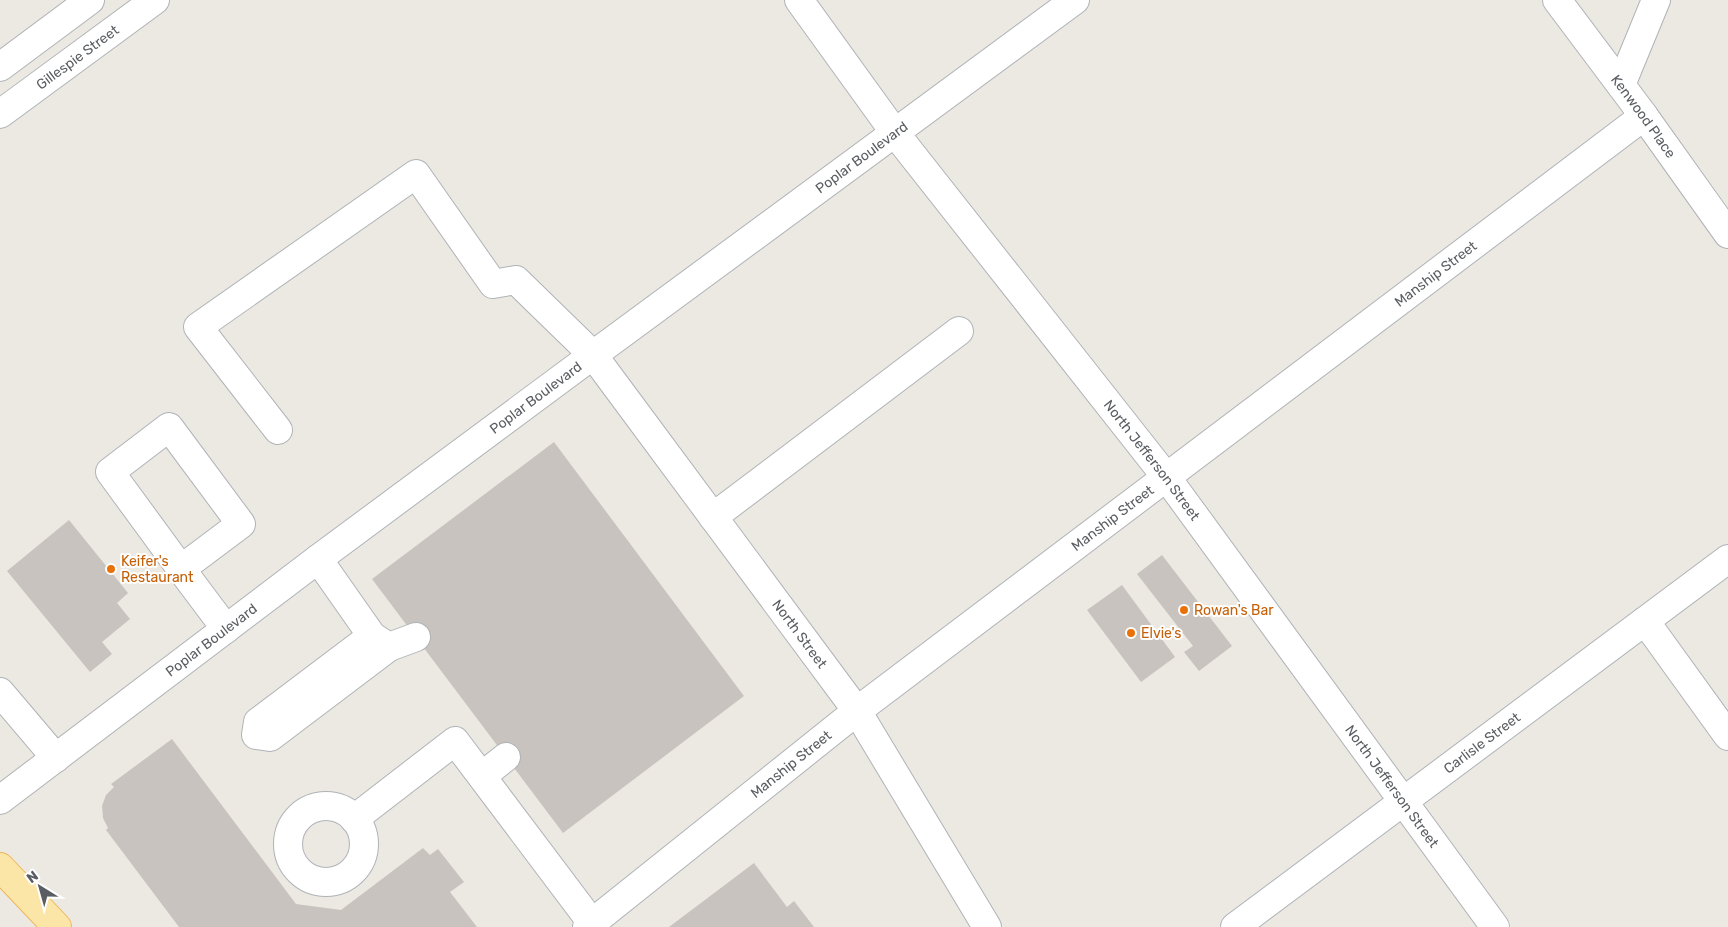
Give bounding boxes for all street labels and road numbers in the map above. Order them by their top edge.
street label: Gillespie Street [33,21,122,93]
street label: Kenwood Place [1608,71,1680,161]
street label: Poplar Boulevard [812,118,911,197]
street label: Manship Street [1391,237,1480,310]
street label: Poplar Boulevard [486,358,585,437]
street label: North Jefferson Street [1100,396,1204,524]
street label: Manship Street [1068,481,1157,554]
street label: North Street [769,596,831,672]
street label: Poplar Boulevard [162,600,260,680]
street label: Carlisle Street [1440,708,1524,777]
street label: North Jefferson Street [1342,722,1443,851]
street label: Manship Street [747,726,835,801]

